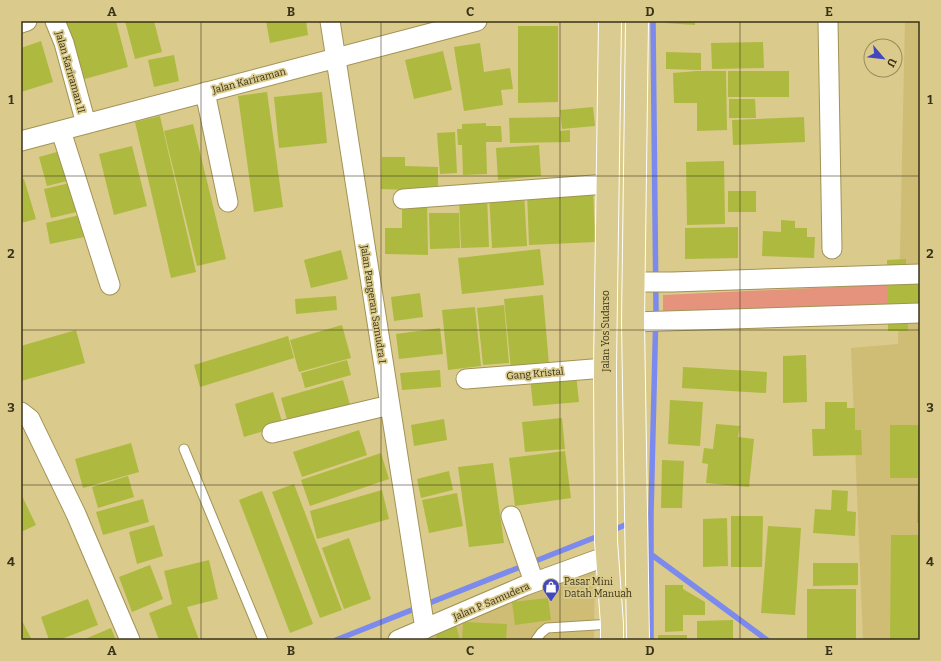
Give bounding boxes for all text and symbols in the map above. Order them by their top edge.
text: A [107,4,117,19]
text: B [287,4,295,19]
text: C [466,4,474,19]
text: D [645,4,655,19]
text: E [825,4,833,19]
street label: Jalan Kariraman II [52,29,88,115]
north arrow [863,38,903,78]
text: U [884,56,899,69]
street label: Jalan Kariraman [210,65,288,97]
text: 1 [8,92,14,107]
text: 1 [927,92,933,107]
street label: Jalan Pangeran Samudra I [358,243,388,365]
text: 2 [7,246,15,261]
text: 2 [926,246,934,261]
street label: Jalan Yos Sudarso [600,290,612,373]
street label: Gang Kristal [506,366,564,382]
text: 3 [7,400,15,415]
text: 3 [926,400,934,415]
text: 4 [7,554,15,569]
text: 4 [926,554,934,569]
place label: Pasar Mini Datah Manuah [564,576,633,600]
shop icon: Pasar Mini Datah Manuah [541,577,561,602]
street label: Jalan P. Samudera [450,580,532,624]
text: A [107,643,117,658]
text: B [287,643,295,658]
text: C [466,643,474,658]
text: D [645,643,655,658]
text: E [825,643,833,658]

